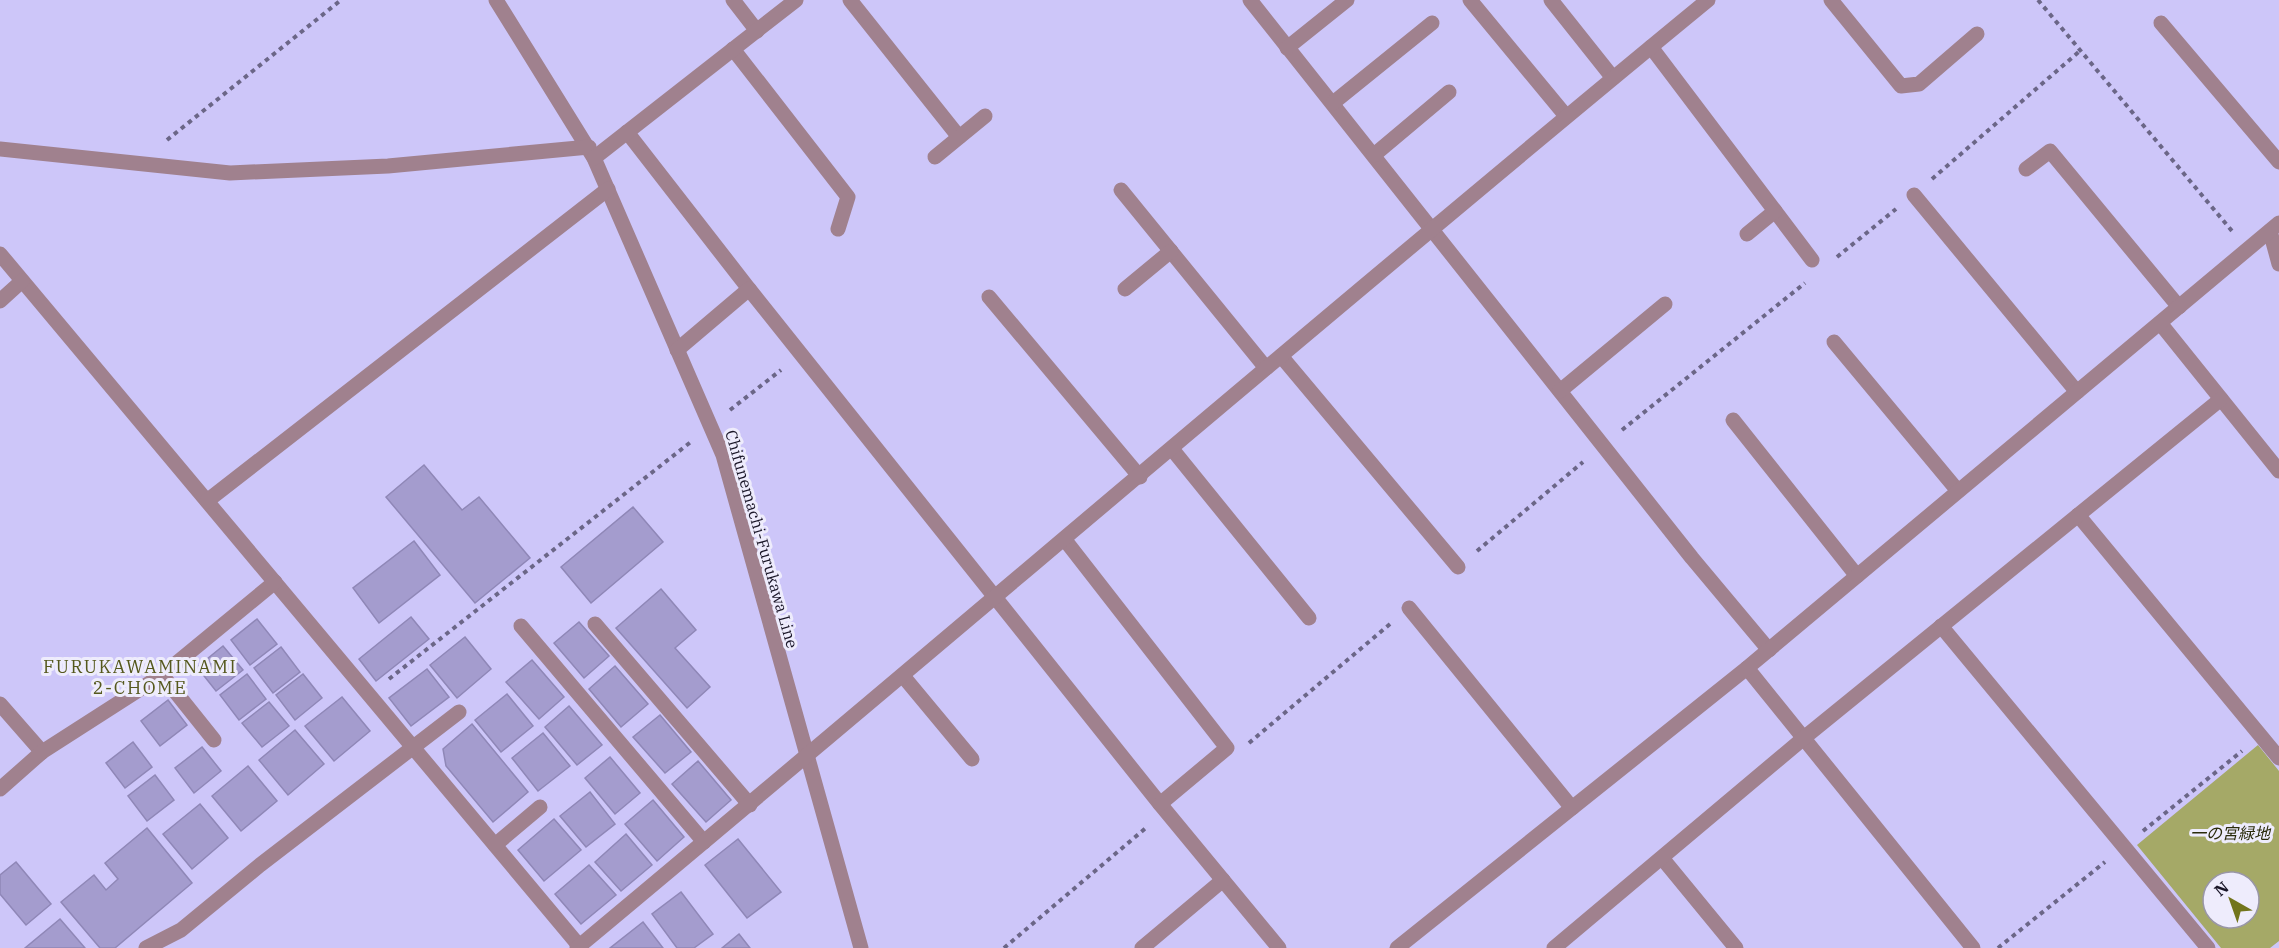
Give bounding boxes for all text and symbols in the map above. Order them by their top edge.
street label: Chifunemachi-Furukawa Line [721,428,803,650]
district label: FURUKAWAMINAMI 2-CHOME [43,655,237,699]
park label: 一の宮緑地 [2190,823,2272,843]
north arrow [2201,870,2261,930]
text: N [2210,877,2233,900]

